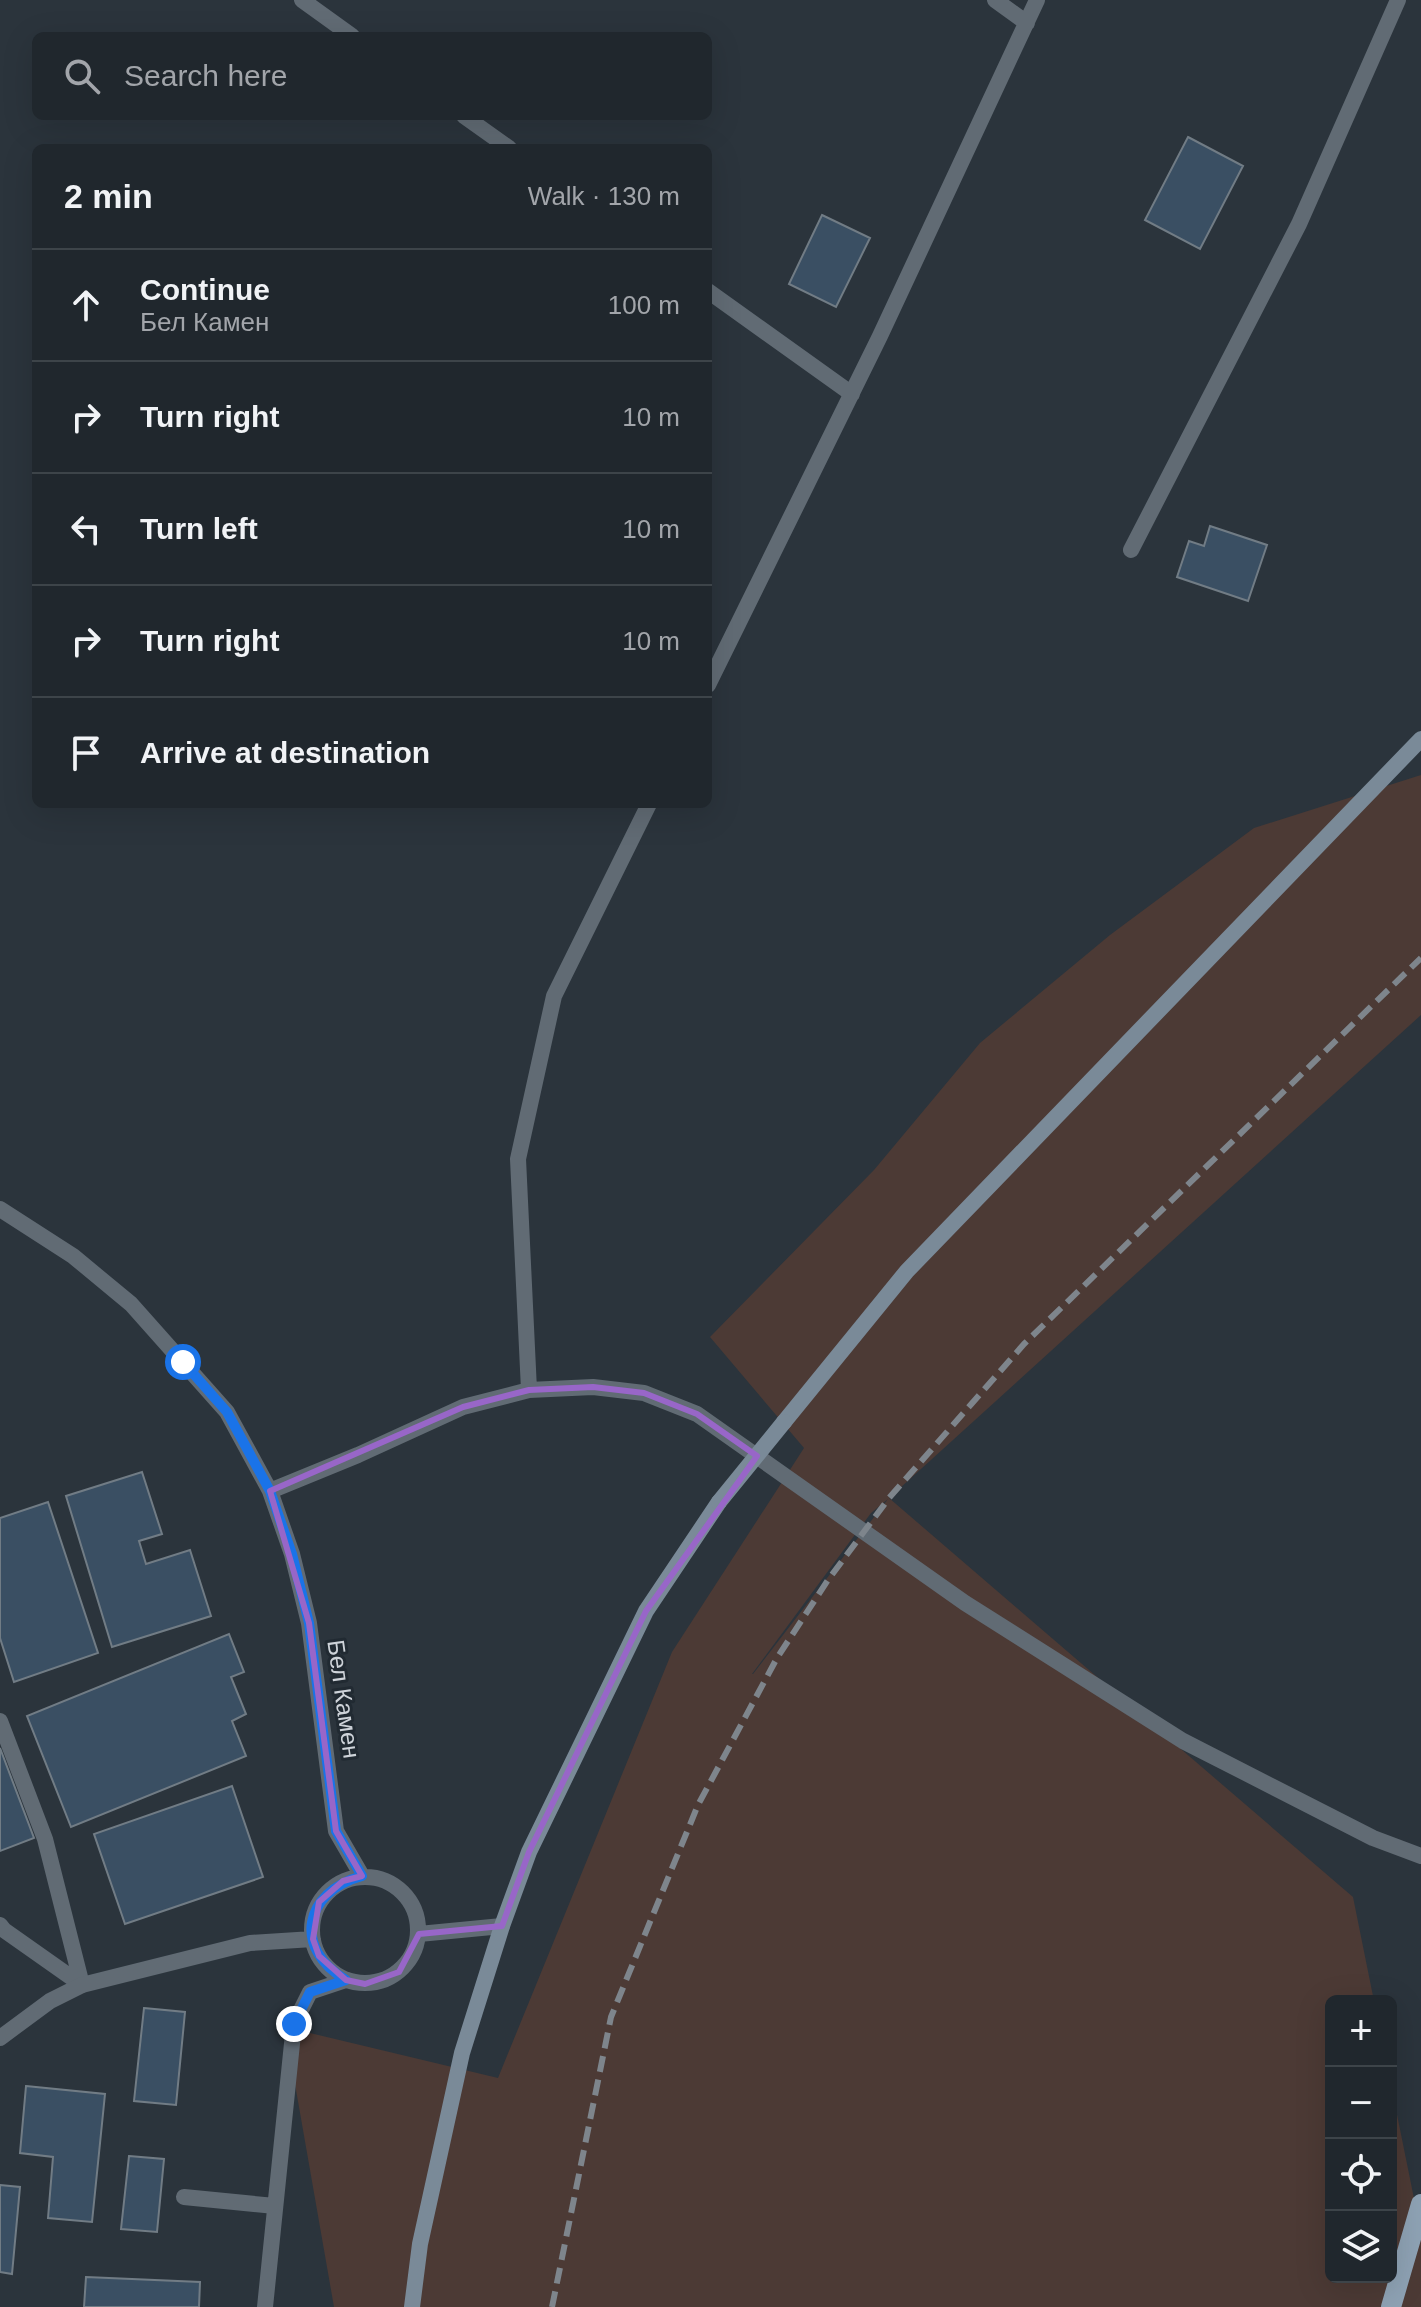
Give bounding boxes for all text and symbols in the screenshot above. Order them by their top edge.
search box [32,32,712,120]
icon: search [60,54,104,98]
text: Search here [124,59,287,92]
text: 2 min [64,177,153,215]
text: Walk · 130 m [528,181,680,211]
text: Continue [140,273,270,306]
icon: ahead [64,283,108,327]
text: 100 m [608,290,680,320]
text: Бел Камен [140,307,269,337]
icon: right [64,395,108,439]
text: Turn right [140,400,279,433]
text: 10 m [622,402,680,432]
icon: left [64,507,108,551]
text: Turn left [140,512,258,545]
text: 10 m [622,514,680,544]
icon: right [64,619,108,663]
text: Turn right [140,624,279,657]
text: 10 m [622,626,680,656]
icon: arrive [64,731,108,775]
text: Arrive at destination [140,736,430,769]
route start [165,1344,201,1380]
street label: Бел Камен [322,1638,366,1760]
map controls [1325,1995,1397,2283]
button: + [1325,1995,1397,2067]
route end [276,2006,312,2042]
button: − [1325,2067,1397,2139]
button: locate [1325,2139,1397,2211]
button: layers [1325,2211,1397,2283]

